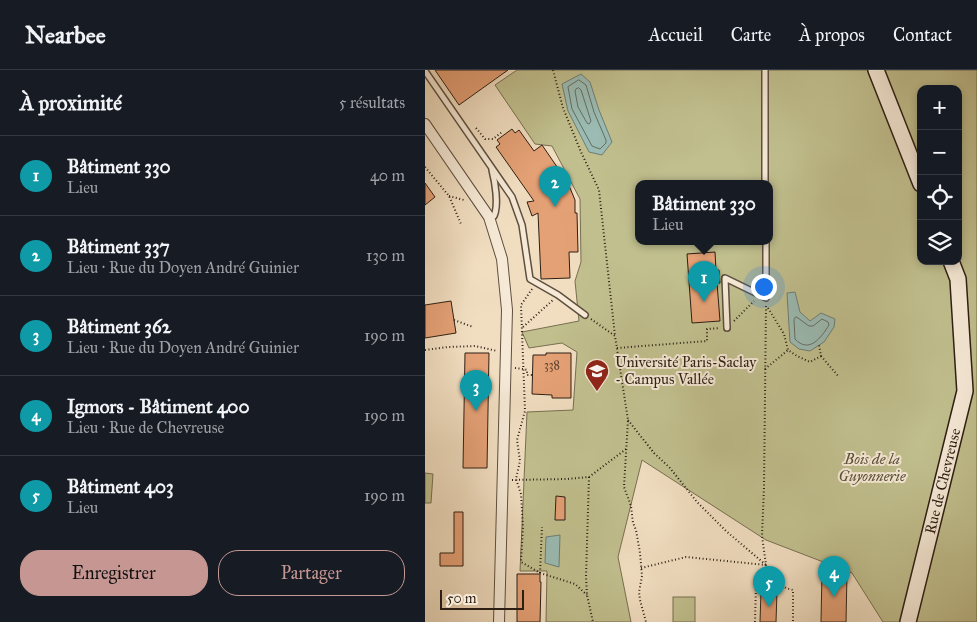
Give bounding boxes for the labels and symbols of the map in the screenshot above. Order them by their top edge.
pin: 2 [539,166,571,207]
pin: 1 [688,261,720,302]
your location [751,274,777,300]
place label: Université Paris-Saclay - Campus Vallée [615,353,757,388]
house number: 338 [544,358,560,372]
school or university icon: Université Paris-Saclay - Campus Vallée [584,358,610,392]
pin: 3 [460,370,492,411]
street label: Rue de Chevreuse [921,426,964,536]
park label: Bois de la Guyonnerie [839,450,906,485]
pin: 4 [818,556,850,597]
pin: 5 [753,566,785,607]
scale bar [440,587,524,610]

